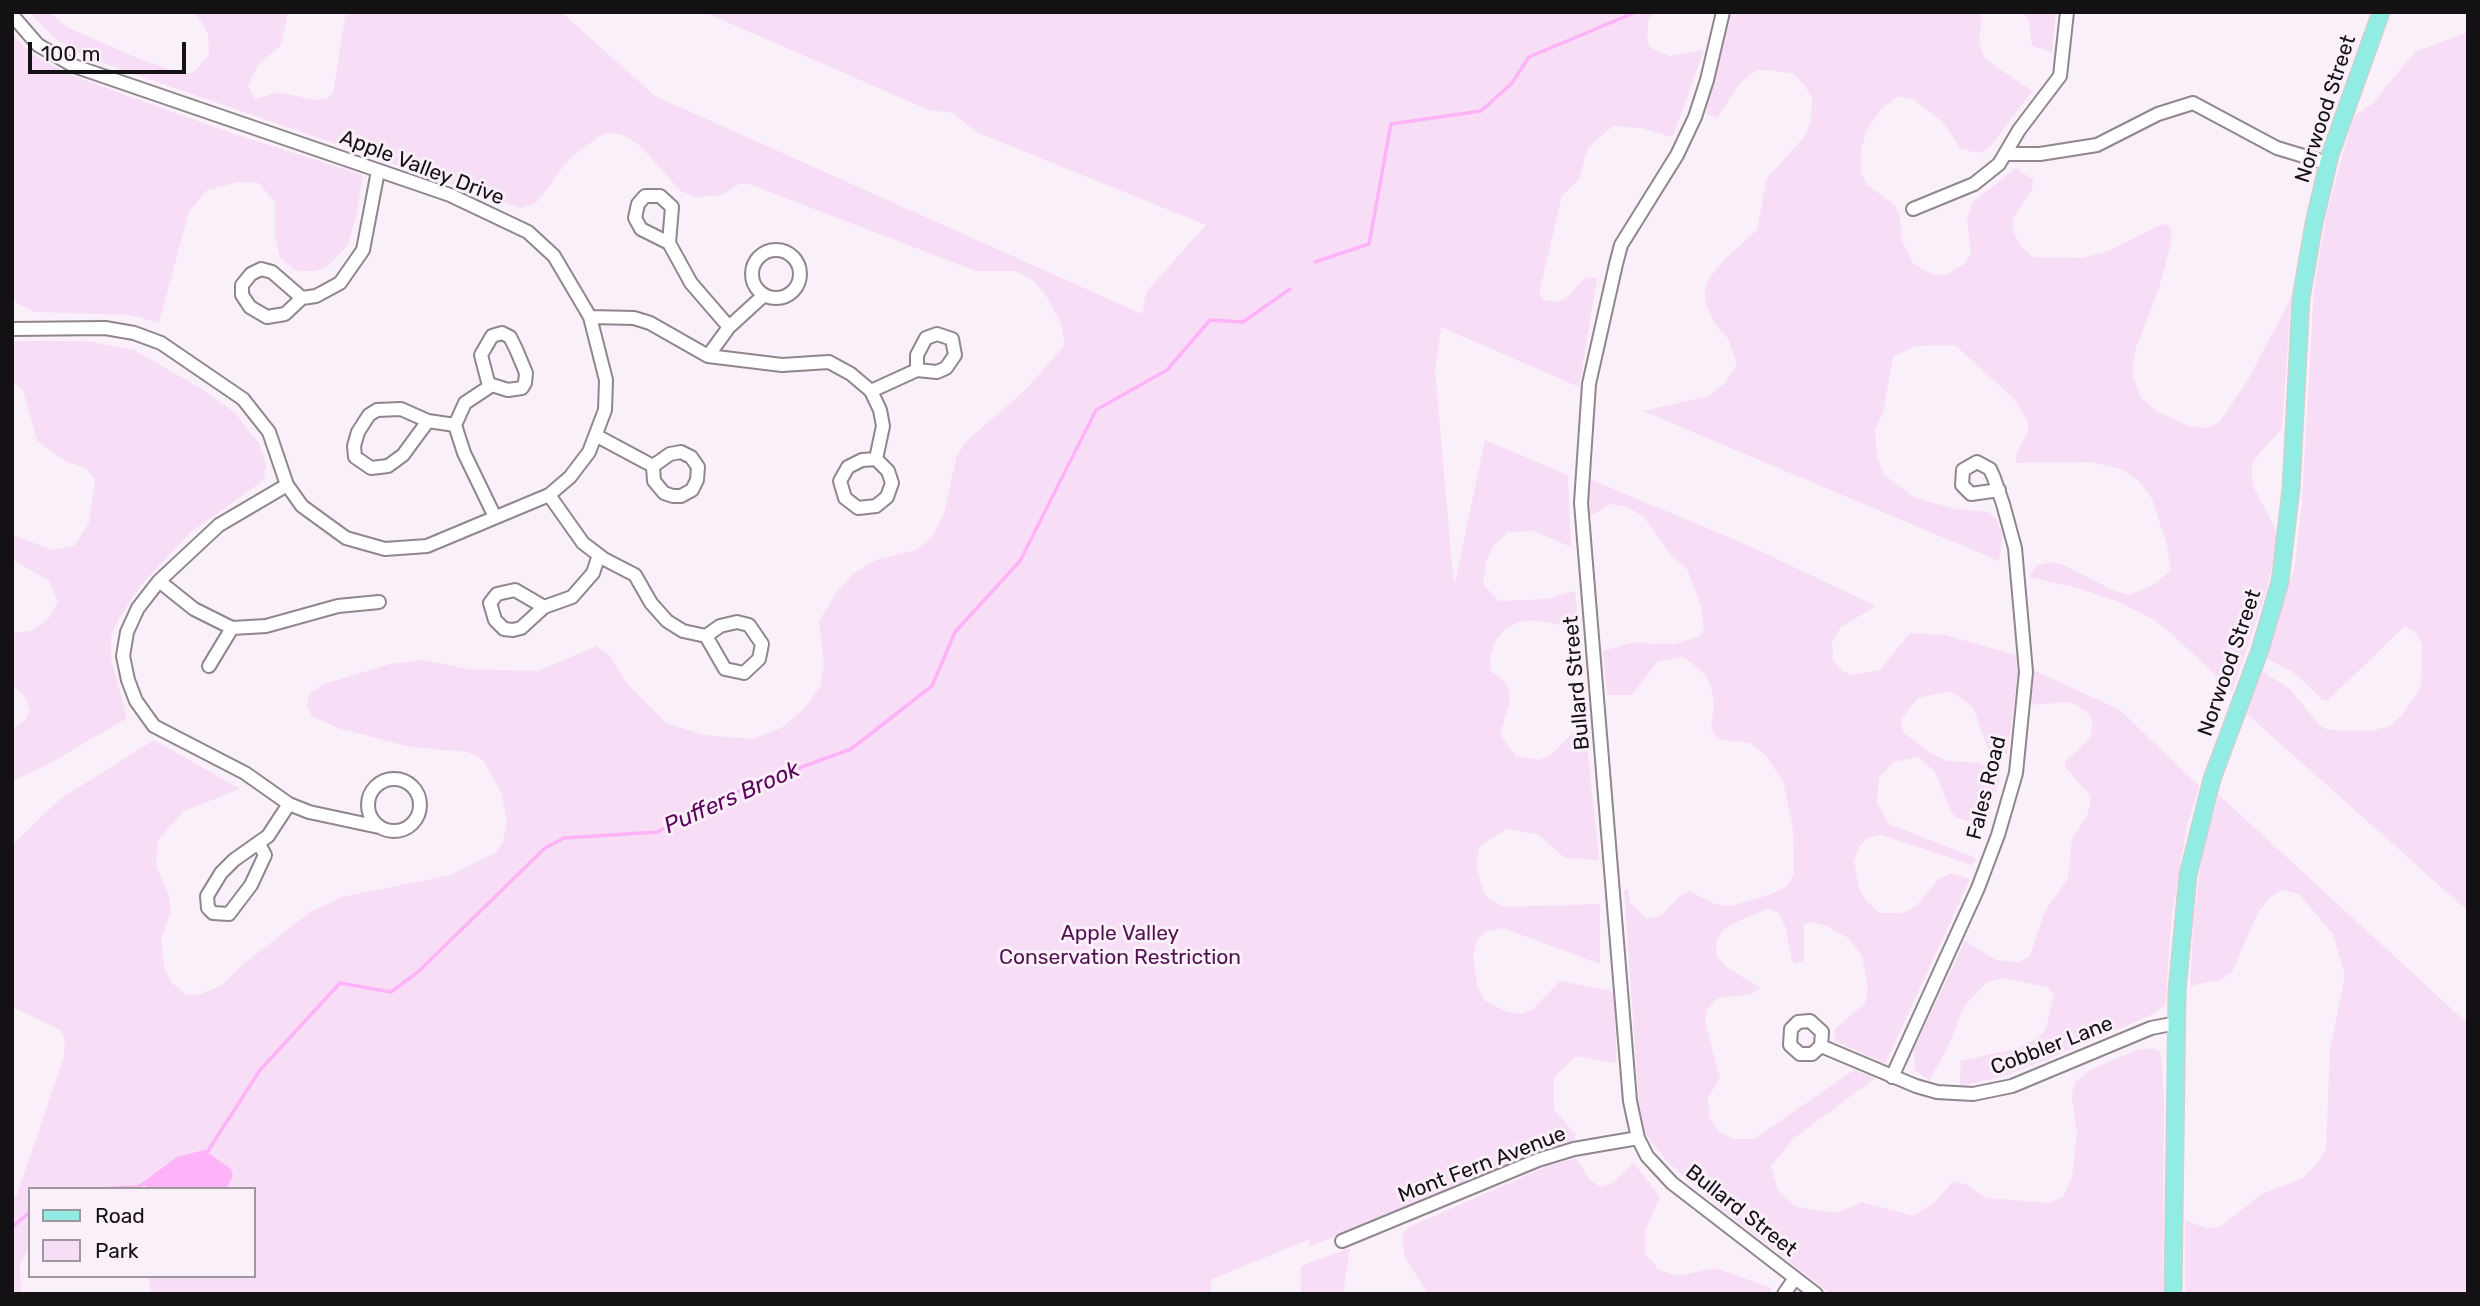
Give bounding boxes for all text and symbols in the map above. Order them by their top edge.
scale bar [32,28,189,72]
street label: Norwood Street [2290,32,2362,186]
text: 100 m [41,41,100,66]
street label: Apple Valley Drive [336,125,508,211]
street label: Norwood Street [2193,586,2267,740]
street label: Bullard Street [1559,615,1595,751]
street label: Fales Road [1962,734,2012,842]
water label: Puffers Brook [660,756,804,840]
park label: Apple Valley Conservation Restriction [999,921,1241,971]
street label: Cobbler Lane [1987,1011,2117,1081]
street label: Mont Fern Avenue [1394,1121,1570,1209]
street label: Bullard Street [1680,1160,1802,1262]
legend [28,1187,256,1278]
text: Road [95,1203,145,1228]
text: Park [95,1238,139,1263]

